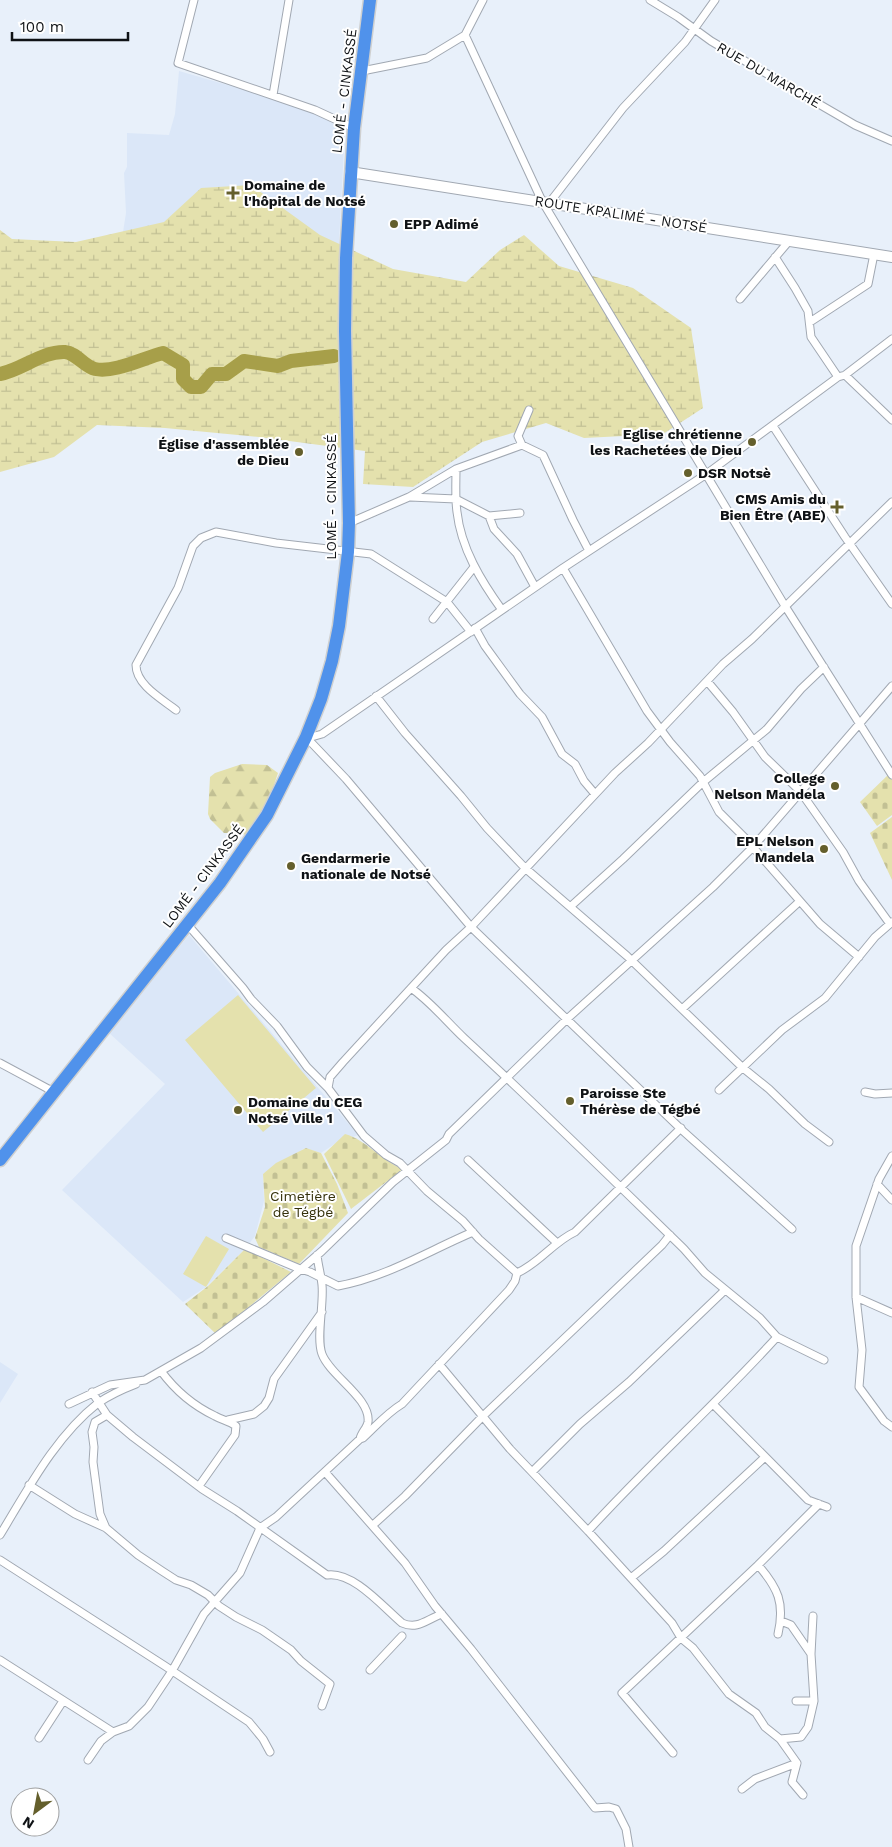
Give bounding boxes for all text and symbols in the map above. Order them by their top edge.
scale bar [12,10,129,42]
text: 100 m [20,18,64,36]
street label: LOMÉ - CINKASSÉ [328,28,360,154]
street label: RUE DU MARCHÉ [714,39,824,111]
place label: Domaine de l'hôpital de Notsé [244,177,366,209]
marker: Domaine de l'hôpital de Notsé [226,186,240,200]
street label: ROUTE KPALIMÉ - NOTSÉ [534,192,709,236]
place label: EPP Adimé [404,216,479,232]
marker: EPP Adimé [388,218,400,230]
place label: Eglise chrétienne les Rachetées de Dieu [590,426,742,458]
street label: LOMÉ - CINKASSÉ [323,434,339,560]
place label: Église d'assemblée de Dieu [158,436,289,468]
marker: Eglise chrétienne les Rachetées de Dieu [746,436,758,448]
marker: Église d'assemblée de Dieu [293,446,305,458]
place label: DSR Notsè [698,465,771,481]
marker: DSR Notsè [682,467,694,479]
place label: CMS Amis du Bien Être (ABE) [720,491,826,523]
marker: CMS Amis du Bien Être (ABE) [830,500,844,514]
place label: College Nelson Mandela [714,770,826,802]
marker: College Nelson Mandela [829,780,841,792]
street label: LOMÉ - CINKASSÉ [159,821,247,931]
place label: EPL Nelson Mandela [736,833,815,865]
marker: EPL Nelson Mandela [818,843,830,855]
place label: Gendarmerie nationale de Notsé [301,850,431,882]
marker: Gendarmerie nationale de Notsé [285,860,297,872]
place label: Paroisse Ste Thérèse de Tégbé [580,1085,701,1117]
place label: Domaine du CEG Notsé Ville 1 [248,1094,362,1126]
marker: Paroisse Ste Thérèse de Tégbé [564,1095,576,1107]
marker: Domaine du CEG Notsé Ville 1 [232,1104,244,1116]
park label: Cimetière de Tégbé [270,1188,336,1220]
north arrow [10,1787,60,1837]
text: N [19,1813,37,1833]

